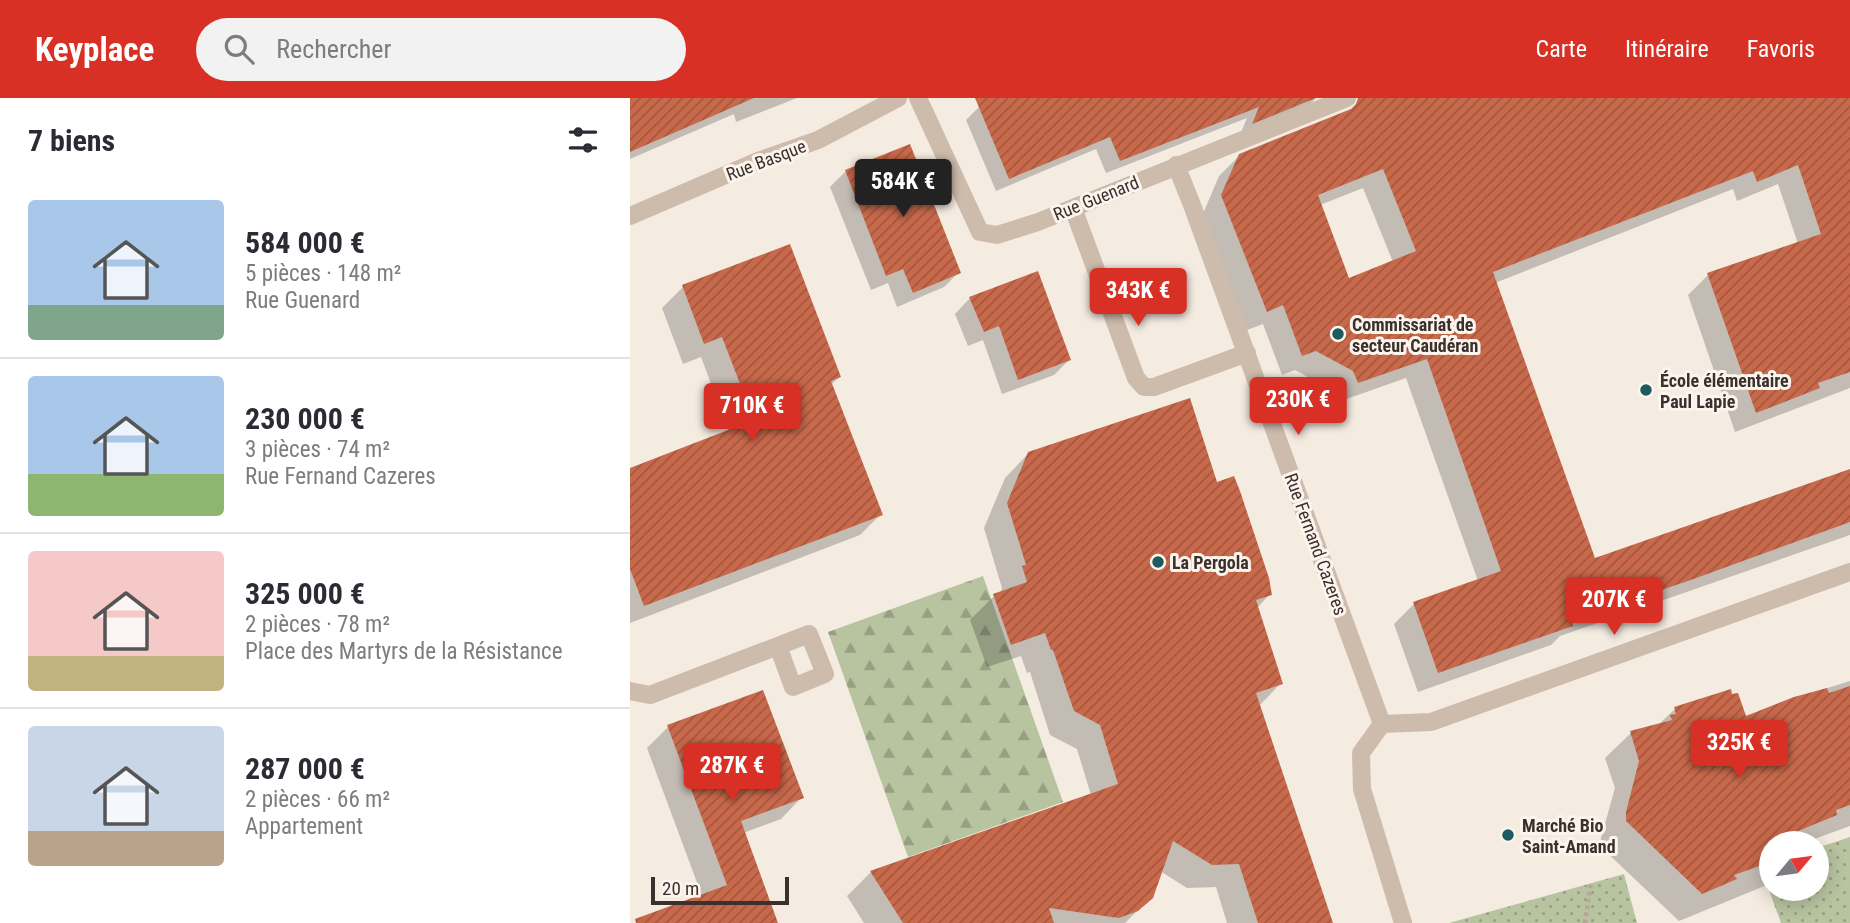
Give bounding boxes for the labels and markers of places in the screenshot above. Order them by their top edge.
pin: 584K € [846,159,960,219]
pin: 343K € [1081,268,1195,328]
place label: Commissariat de secteur Caudéran [1352,314,1478,356]
marker: Commissariat de secteur Caudéran [1330,326,1346,342]
place label: École élémentaire Paul Lapie [1660,370,1789,412]
pin: 230K € [1241,378,1355,437]
marker: École élémentaire Paul Lapie [1638,382,1654,398]
pin: 710K € [695,384,809,443]
place label: La Pergola [1172,552,1249,573]
marker: La Pergola [1150,554,1166,570]
pin: 207K € [1557,578,1671,637]
pin: 325K € [1682,720,1796,780]
pin: 287K € [675,744,789,803]
place label: Marché Bio Saint-Amand [1522,815,1616,857]
marker: Marché Bio Saint-Amand [1500,827,1516,843]

